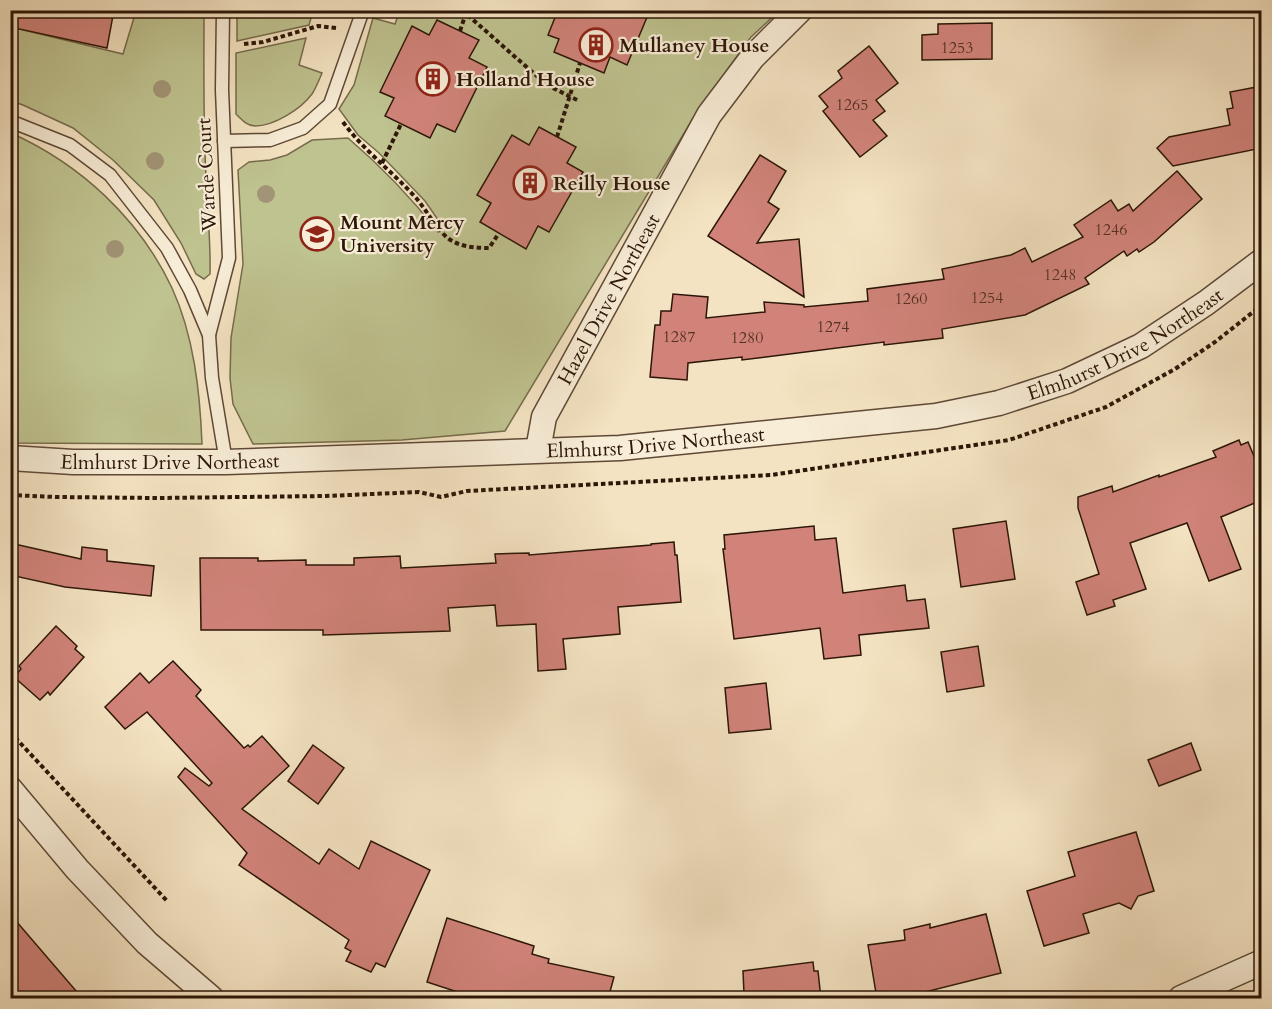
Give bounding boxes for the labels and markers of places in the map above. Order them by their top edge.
building icon: Mullaney House [578,27,614,63]
place label: Mullaney House [619,32,769,59]
building icon: Holland House [415,61,451,97]
place label: Holland House [456,66,595,93]
building icon: Reilly House [512,165,548,201]
place label: Reilly House [553,170,671,197]
place label: Mount Mercy University [340,209,465,259]
school or university icon: Mount Mercy University [299,216,335,252]

